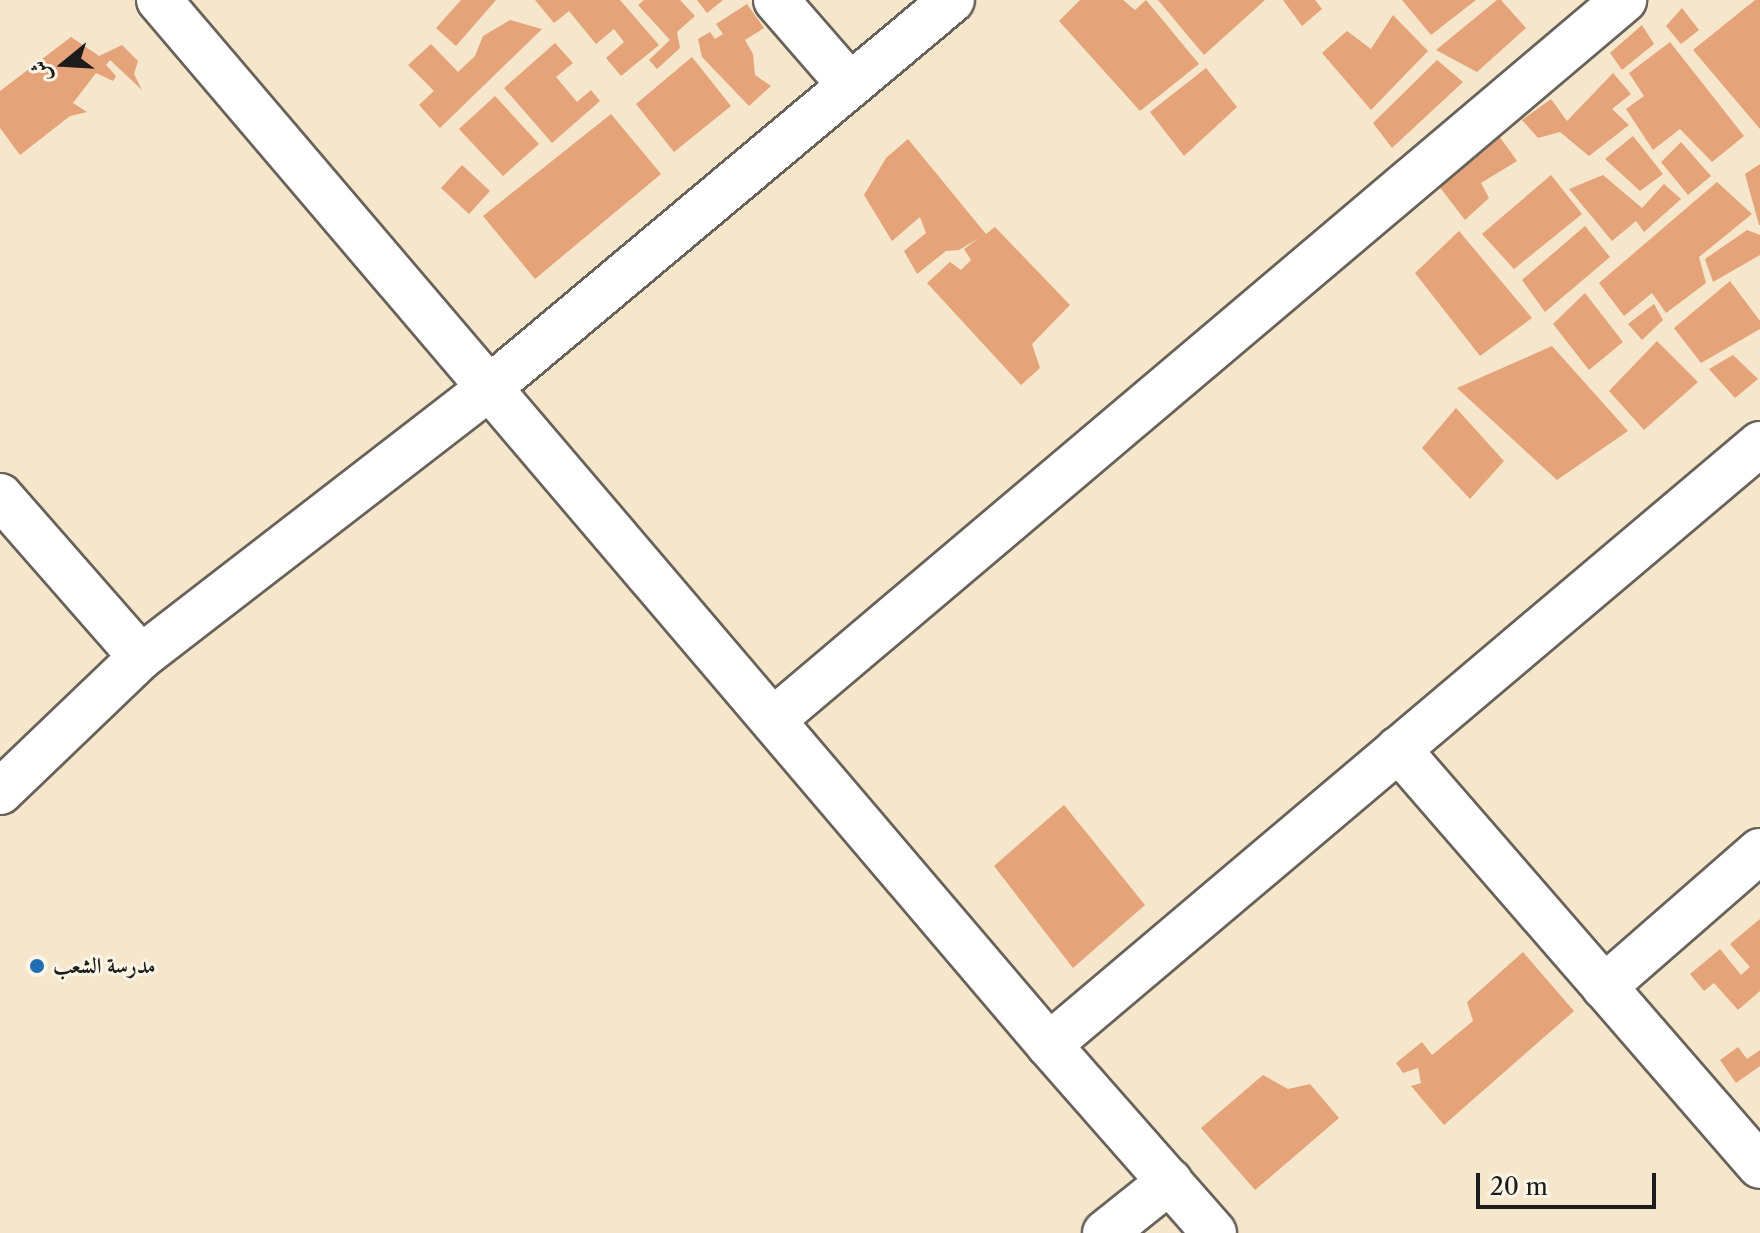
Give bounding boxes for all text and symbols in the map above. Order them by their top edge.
north arrow [24,24,104,104]
text: ش [24,57,57,86]
place label: مدرسة الشعب [53,953,156,979]
marker: مدرسة الشعب [28,957,46,975]
scale bar [1480,1157,1660,1207]
text: 20 m [1490,1172,1548,1201]

